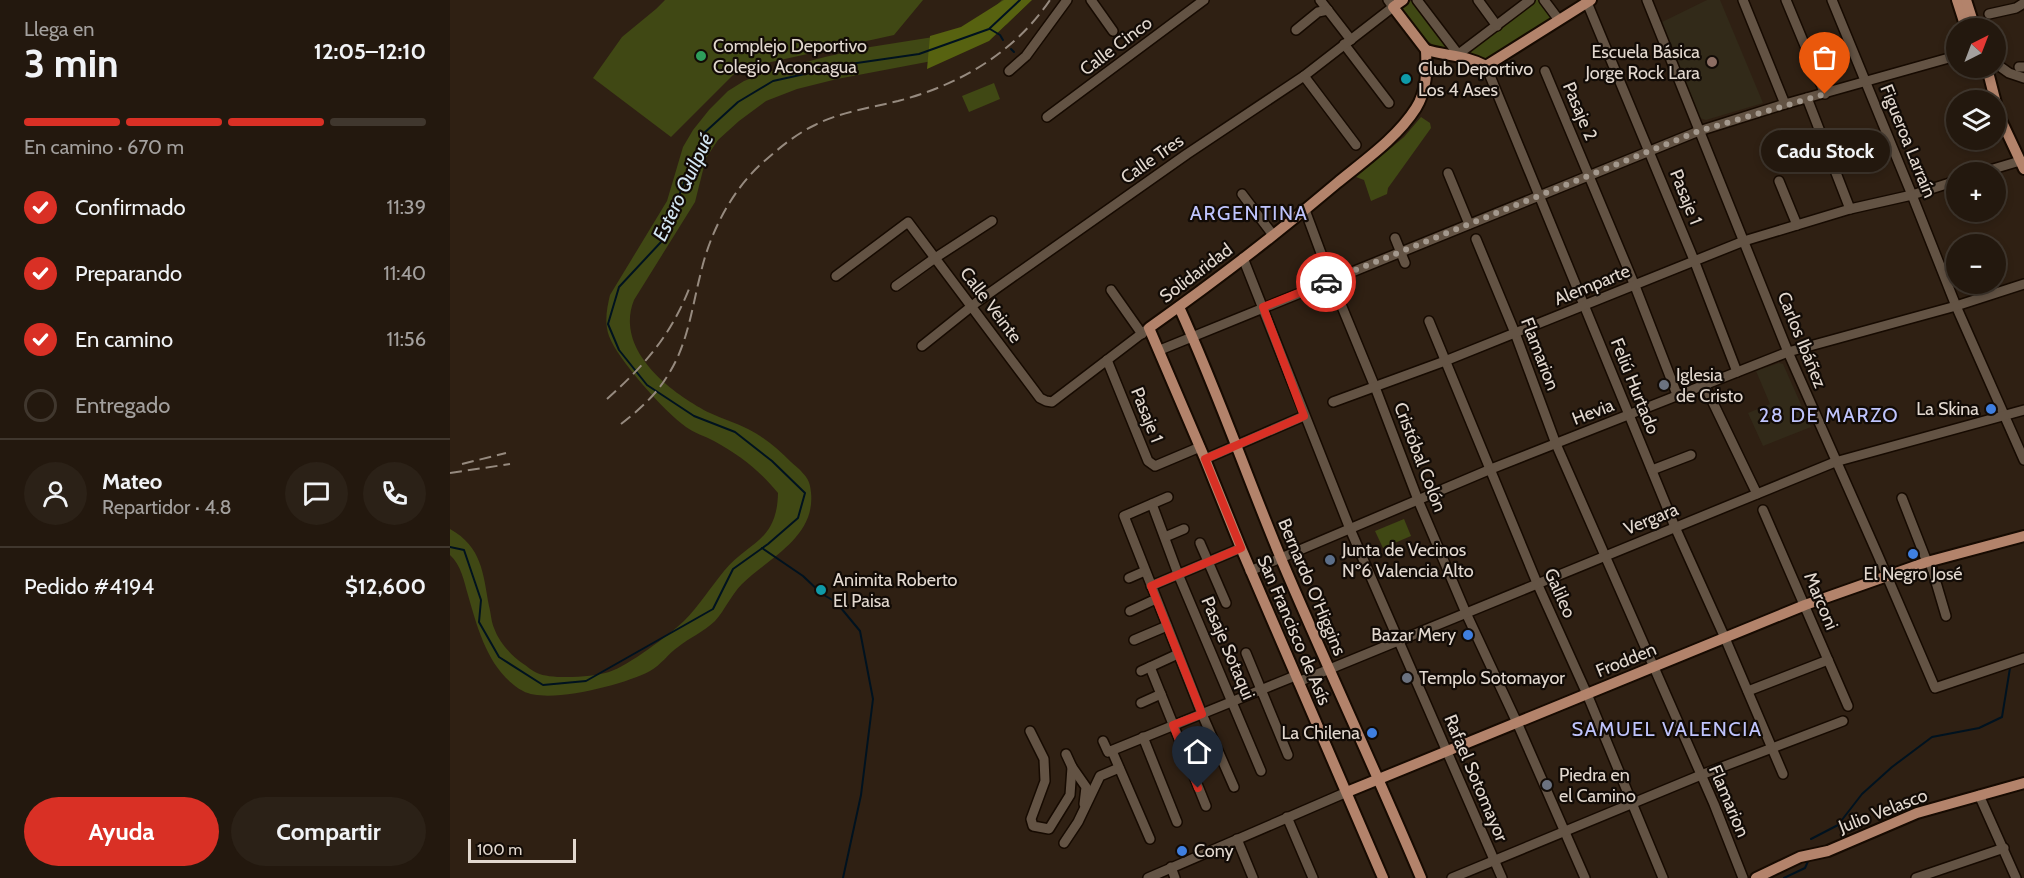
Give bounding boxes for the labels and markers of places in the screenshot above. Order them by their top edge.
pin [1799,32,1850,94]
place label: Complejo Deportivo Colegio Aconcagua [713,35,867,78]
place label: Escuela Básica Jorge Rock Lara [1584,41,1700,84]
marker: Complejo Deportivo Colegio Aconcagua [694,49,708,63]
marker: Escuela Básica Jorge Rock Lara [1705,55,1719,69]
place label: Club Deportivo Los 4 Ases [1418,58,1533,101]
marker: Club Deportivo Los 4 Ases [1399,72,1413,86]
callout: Cadu Stock [1760,130,1890,172]
place label: Iglesia de Cristo [1676,364,1743,407]
marker: Iglesia de Cristo [1657,378,1671,392]
place label: La Skina [1916,398,1979,420]
marker: La Skina [1984,402,1998,416]
place label: Junta de Vecinos Nº6 Valencia Alto [1341,539,1474,582]
marker: El Negro José [1906,547,1920,561]
marker: Junta de Vecinos Nº6 Valencia Alto [1323,553,1337,567]
place label: El Negro José [1863,563,1963,585]
place label: Animita Roberto El Paisa [833,569,958,612]
marker: Animita Roberto El Paisa [814,583,828,597]
place label: Bazar Mery [1371,624,1456,646]
marker: Bazar Mery [1461,628,1475,642]
place label: Templo Sotomayor [1419,667,1565,689]
marker: Templo Sotomayor [1400,671,1414,685]
place label: La Chilena [1282,722,1360,744]
pin [1172,726,1223,788]
marker: La Chilena [1365,726,1379,740]
place label: Piedra en el Camino [1559,764,1636,807]
marker: Piedra en el Camino [1540,778,1554,792]
place label: Cony [1194,840,1234,862]
marker: Cony [1175,844,1189,858]

